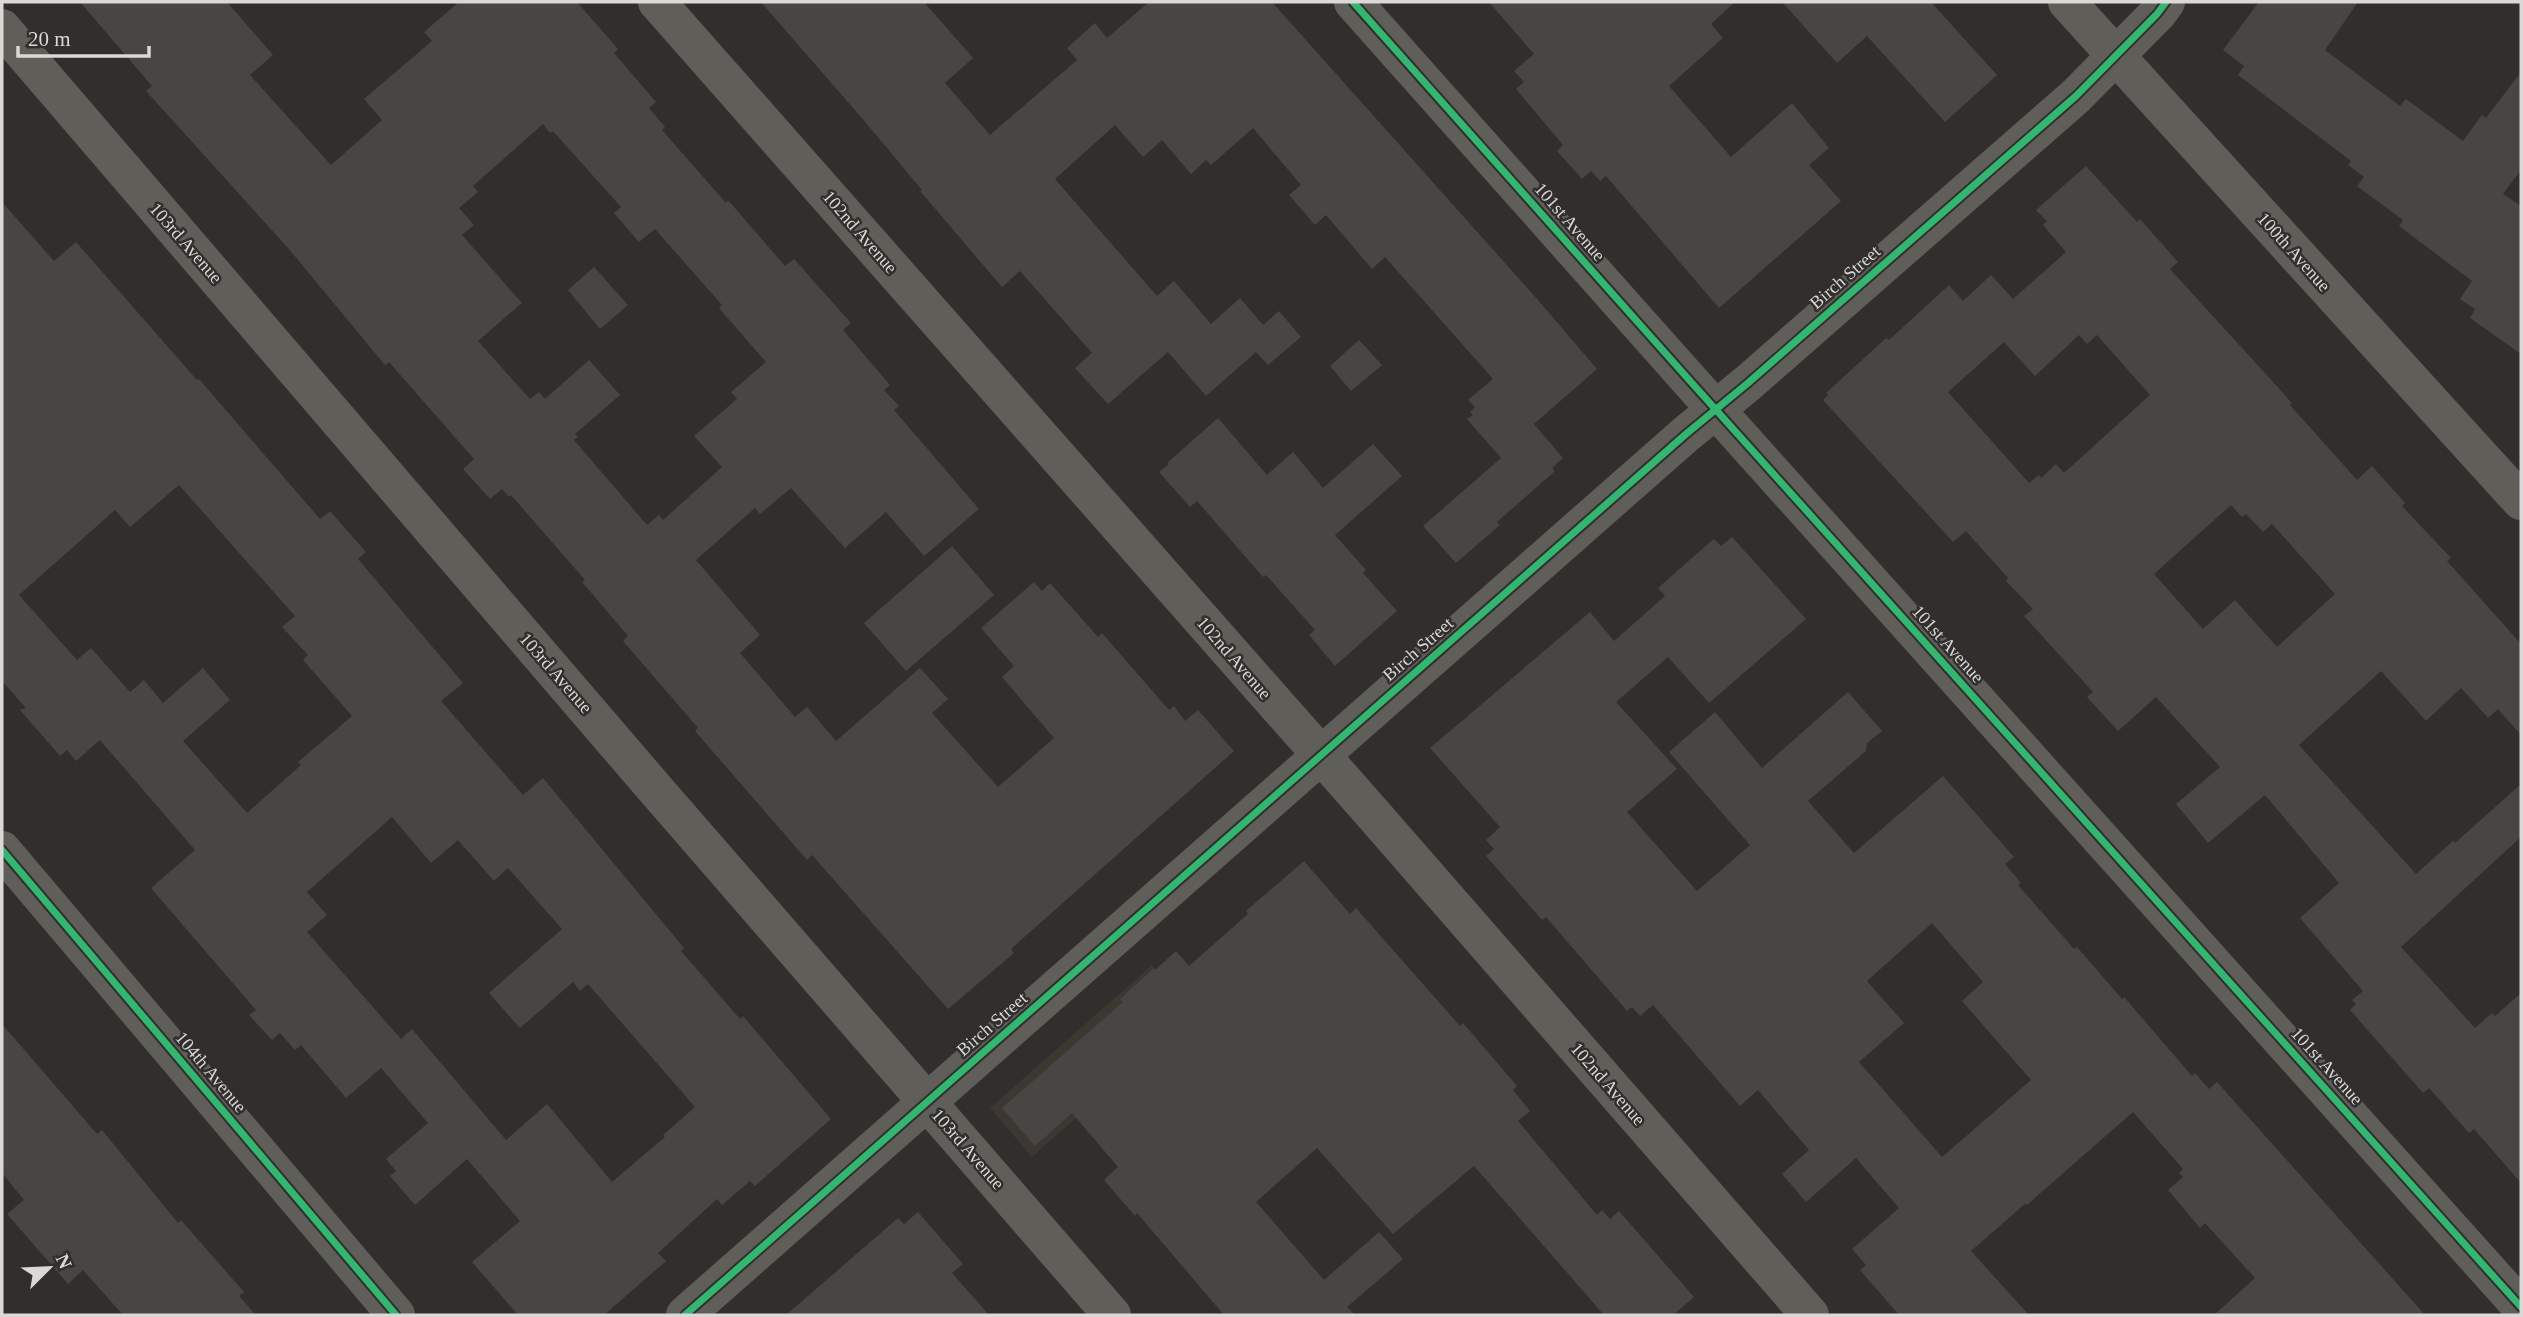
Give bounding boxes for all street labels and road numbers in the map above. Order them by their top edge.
street label: 101st Avenue [1531,179,1609,265]
street label: 102nd Avenue [819,187,901,277]
street label: 103rd Avenue [146,199,226,287]
street label: 100th Avenue [2253,208,2335,296]
street label: Birch Street [1806,241,1884,313]
street label: 101st Avenue [1908,601,1988,687]
street label: 102nd Avenue [1193,613,1275,703]
street label: Birch Street [1379,613,1457,685]
street label: 103rd Avenue [516,629,596,717]
street label: Birch Street [953,988,1031,1060]
street label: 101st Avenue [2287,1023,2367,1109]
street label: 104th Avenue [171,1028,251,1116]
street label: 102nd Avenue [1567,1039,1649,1129]
street label: 103rd Avenue [928,1105,1008,1193]

